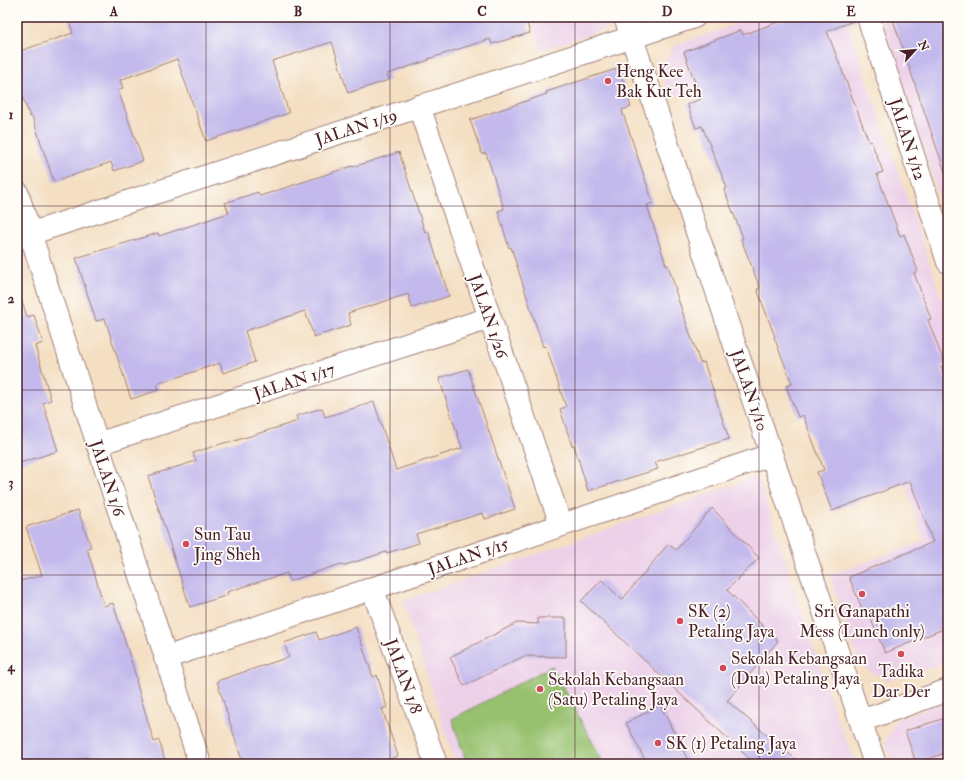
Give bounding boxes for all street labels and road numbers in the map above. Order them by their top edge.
street label: JALAN 1/12 [883,95,931,184]
street label: JALAN 1/19 [311,104,400,152]
street label: JALAN 1/26 [463,270,513,363]
street label: JALAN 1/10 [724,346,773,434]
street label: JALAN 1/17 [250,358,338,406]
street label: JALAN 1/6 [84,436,130,521]
street label: JALAN 1/15 [424,533,512,581]
street label: JALAN 1/8 [379,635,427,717]

